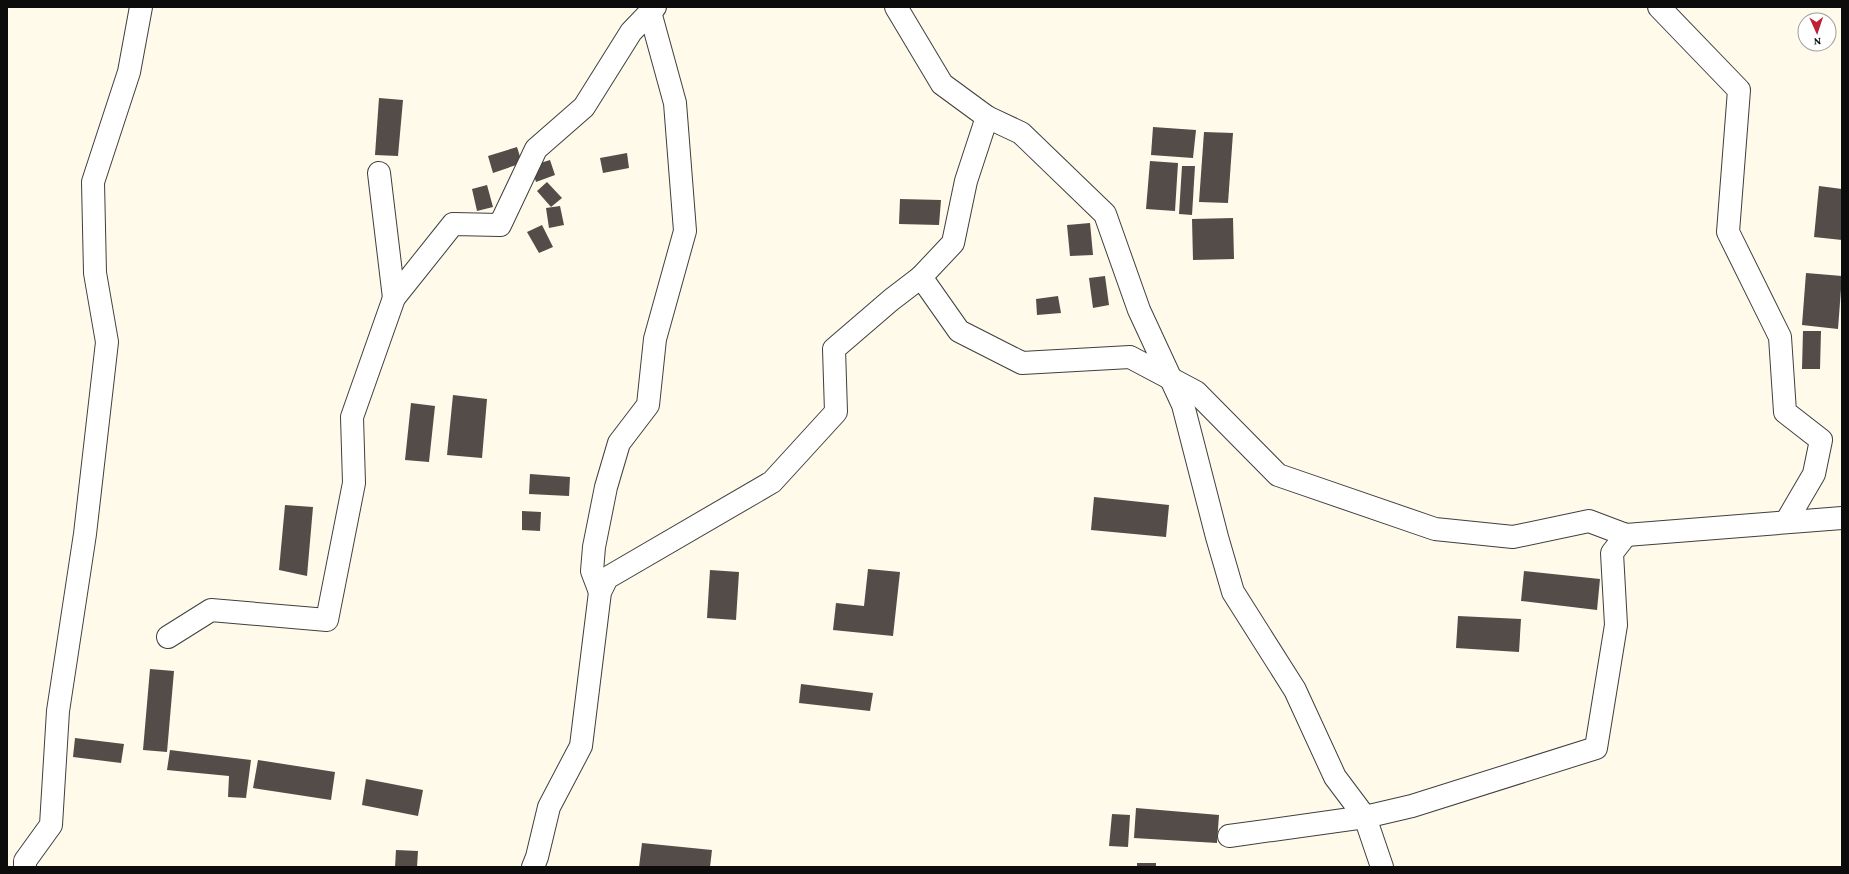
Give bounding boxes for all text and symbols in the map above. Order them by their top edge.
north arrow [1797,12,1837,52]
text: N [1813,36,1822,48]

